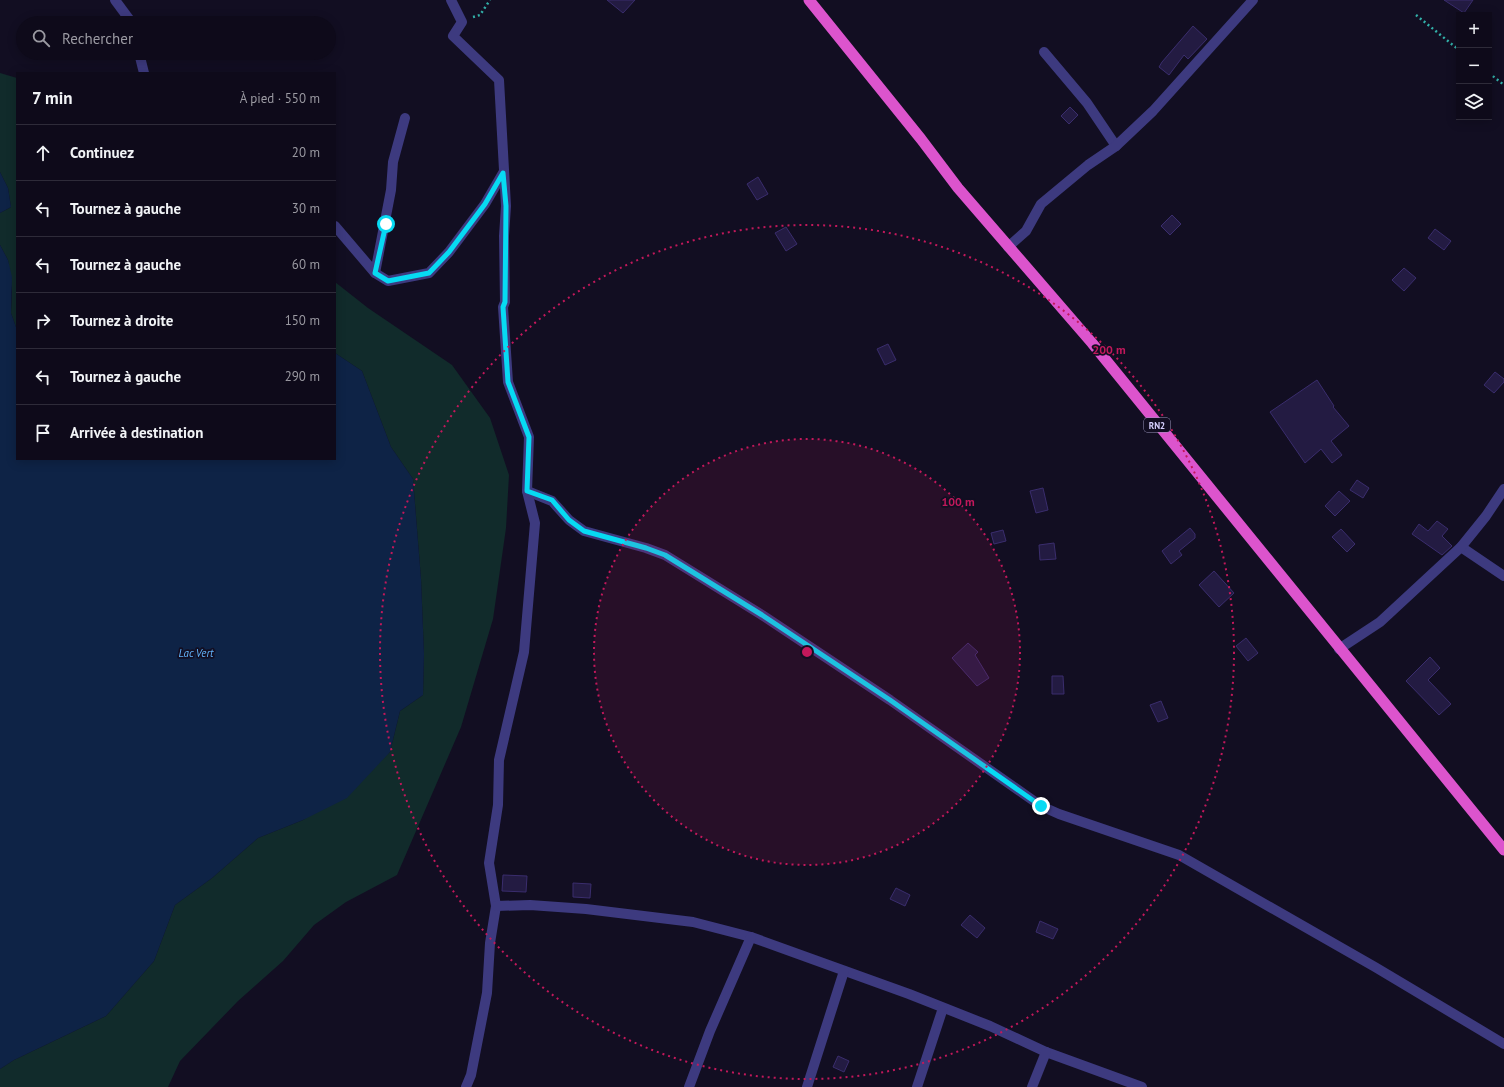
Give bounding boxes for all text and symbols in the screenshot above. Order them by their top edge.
map controls [1456,12,1492,120]
button: + [1456,12,1492,48]
search box [16,16,336,60]
icon: search [30,27,52,49]
text: Rechercher [62,29,133,48]
button: − [1456,48,1492,84]
button: layers [1456,84,1492,120]
text: 7 min [32,87,73,109]
text: À pied · 550 m [240,90,320,107]
icon: ahead [32,142,54,164]
text: Continuez [70,143,134,162]
text: 20 m [292,144,320,161]
icon: left [32,198,54,220]
text: Tournez à gauche [70,199,181,218]
text: 30 m [292,200,320,217]
route start [377,215,395,233]
icon: left [32,254,54,276]
text: Tournez à gauche [70,255,181,274]
text: 60 m [292,256,320,273]
icon: right [32,310,54,332]
text: Tournez à droite [70,311,173,330]
text: 150 m [285,312,320,329]
text: 200 m [1092,342,1126,357]
icon: left [32,366,54,388]
text: Tournez à gauche [70,367,181,386]
text: 290 m [285,368,320,385]
road number: RN2 [1144,418,1170,432]
icon: arrive [32,422,54,444]
text: Arrivée à destination [70,423,203,442]
text: 100 m [941,494,975,509]
centre of rings [800,645,814,659]
water label: Lac Vert [179,646,214,660]
route end [1032,797,1050,815]

